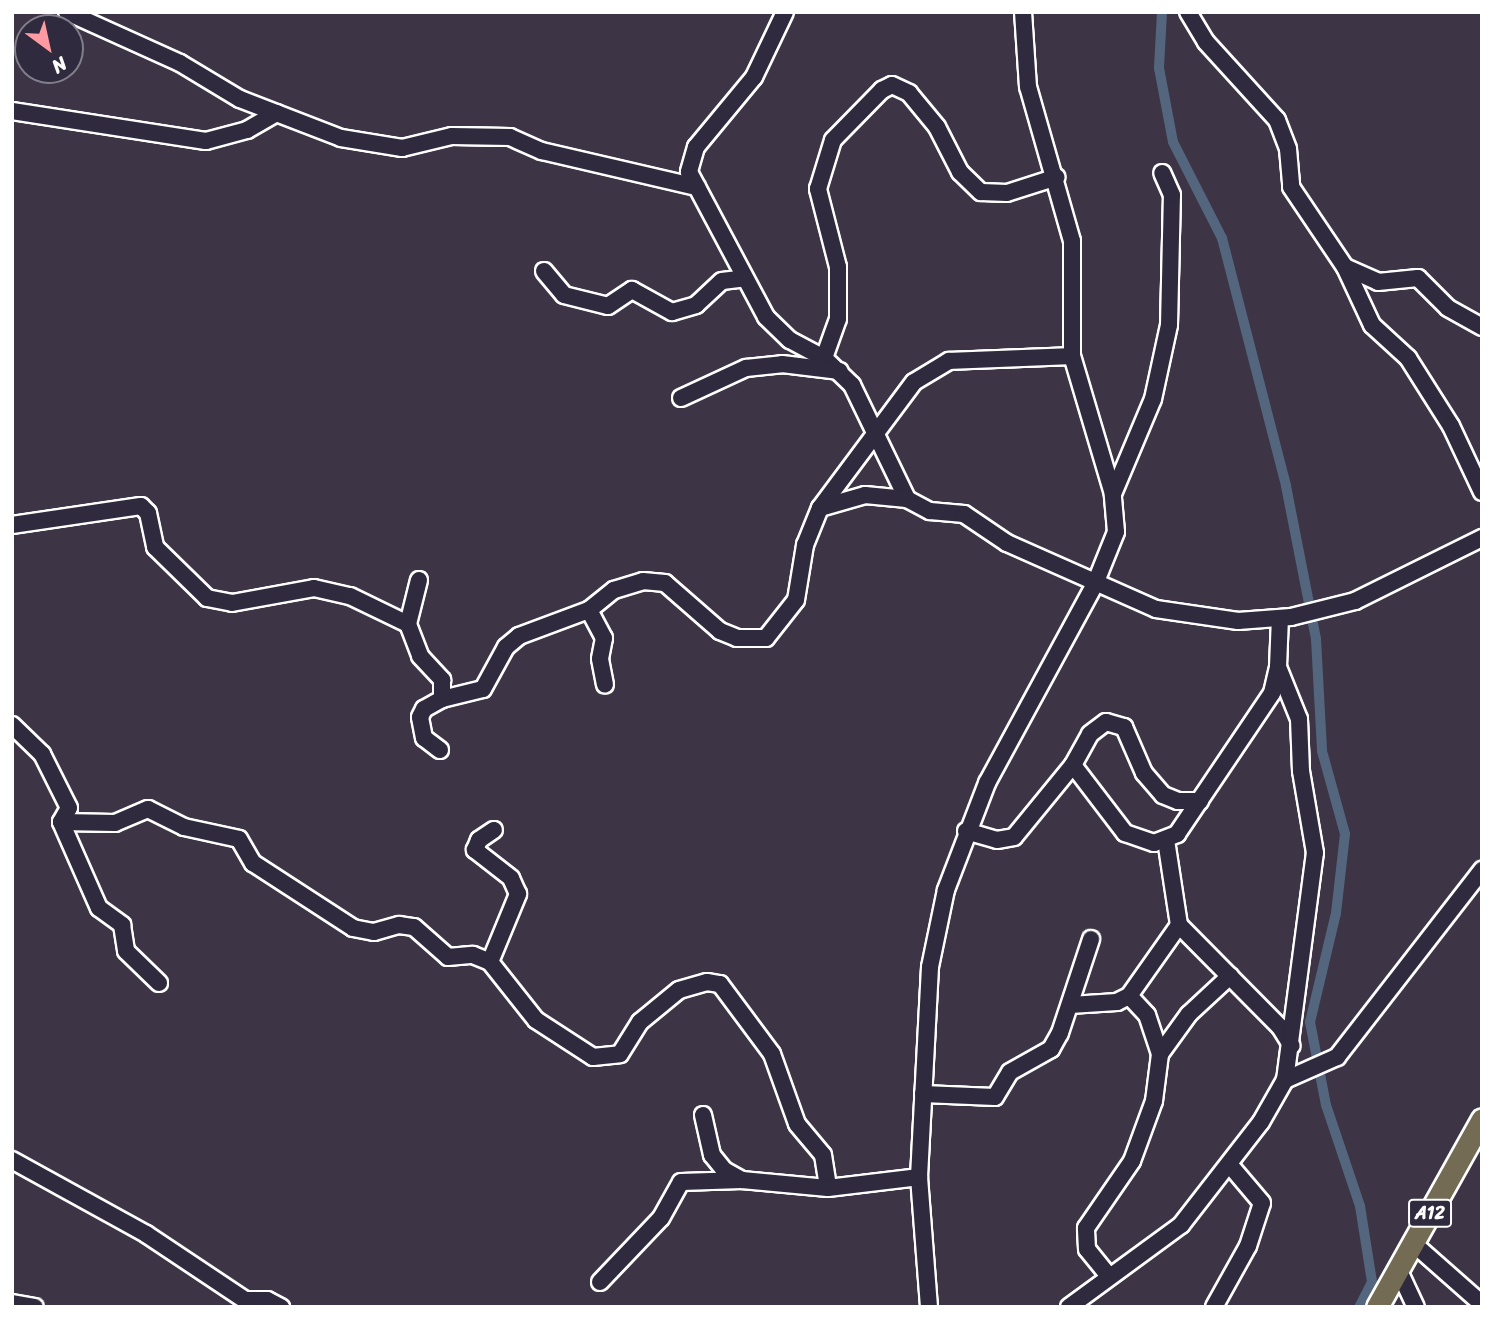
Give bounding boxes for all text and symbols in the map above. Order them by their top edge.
north arrow [14,14,84,84]
text: N [45,48,74,83]
road number: A12 [1407,1198,1453,1228]

